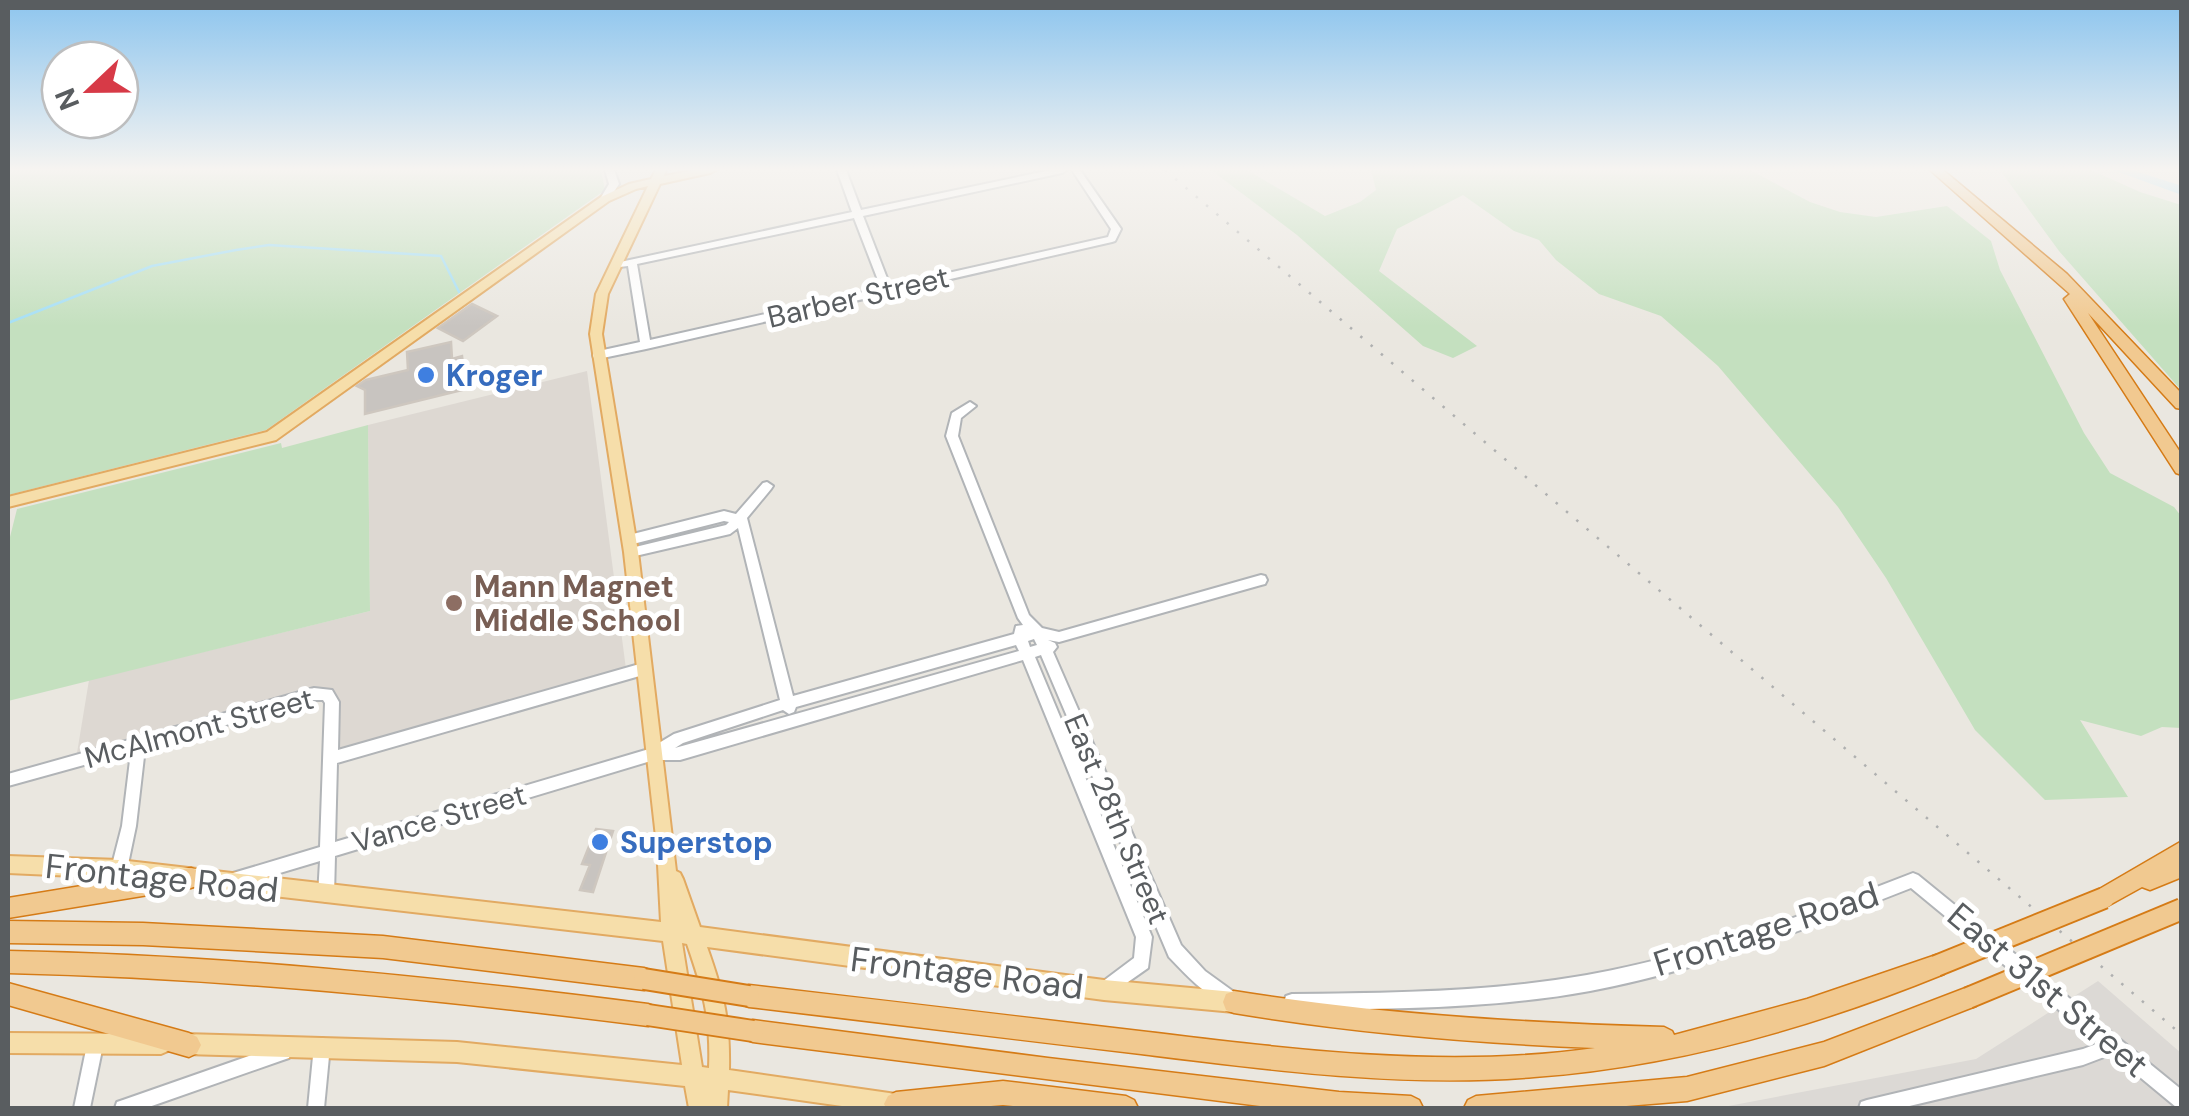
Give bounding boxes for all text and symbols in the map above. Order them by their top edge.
north arrow [40,40,140,140]
text: N [46,83,88,116]
street label: Barber Street [763,257,953,337]
place label: Kroger [446,356,543,395]
marker: Kroger [415,364,437,386]
place label: Mann Magnet Middle School [474,567,681,640]
marker: Mann Magnet Middle School [443,592,465,614]
street label: McAlmont Street [80,679,318,777]
street label: East 28th Street [1055,708,1179,930]
street label: Vance Street [348,775,530,861]
place label: Superstop [620,823,773,862]
marker: Superstop [589,831,611,853]
street label: Frontage Road [43,843,281,913]
street label: Frontage Road [1648,871,1884,987]
street label: East 31st Street [1938,892,2158,1088]
street label: Frontage Road [848,936,1086,1010]

